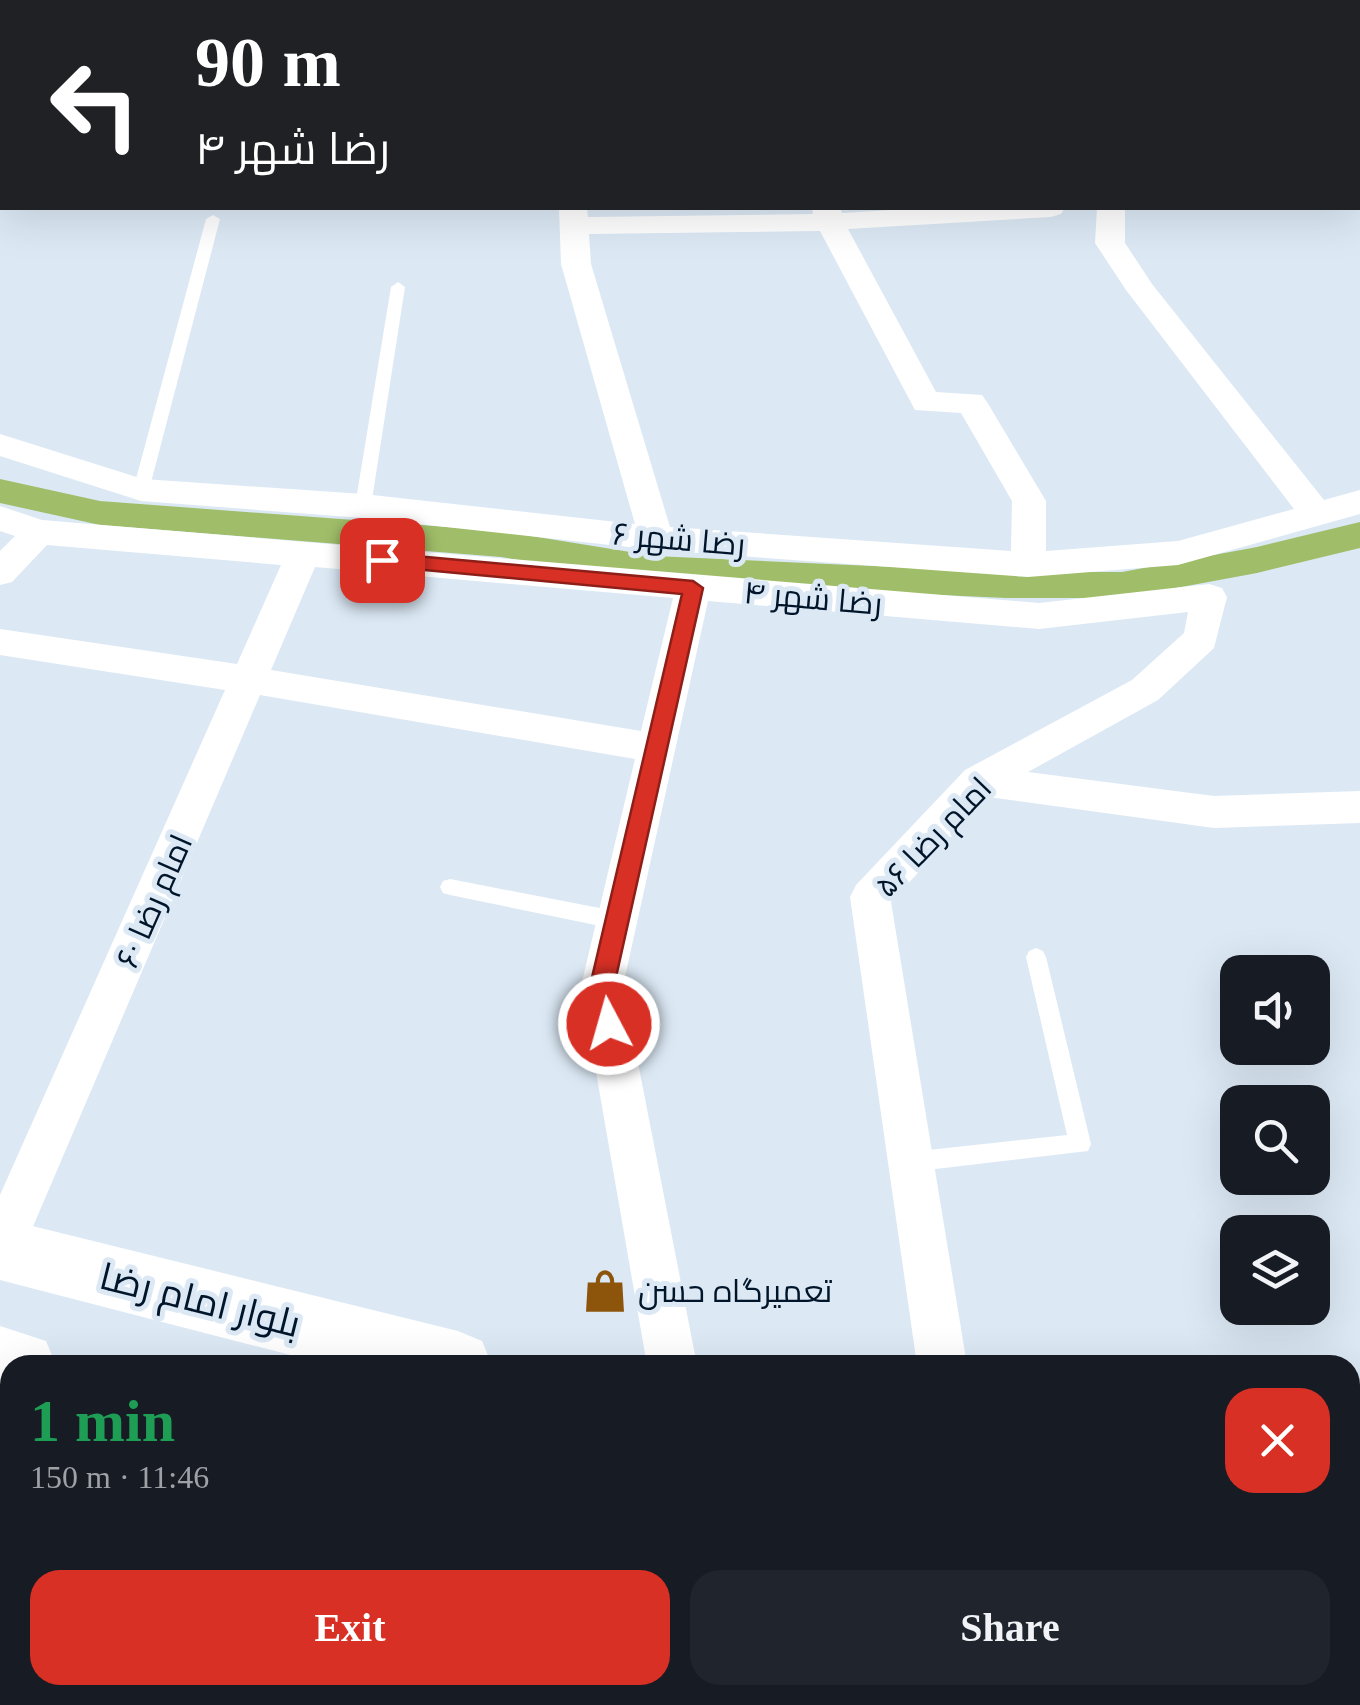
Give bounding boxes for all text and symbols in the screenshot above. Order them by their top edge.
text: 90 m [195,24,341,101]
icon: left [30,40,160,170]
text: رضا شهر ۴ [195,124,390,174]
street label: رضا شهر ۶ [611,515,747,564]
pin [340,518,425,603]
icon: arrive [355,533,410,588]
street label: رضا شهر ۴ [742,574,884,623]
street label: امام رضا ۵۶ [867,770,1001,907]
street label: امام رضا ۶۰ [109,829,203,975]
map controls [1220,955,1330,1325]
button: sound [1220,955,1330,1065]
position arrow [557,972,661,1076]
button: search [1220,1085,1330,1195]
button: layers [1220,1215,1330,1325]
street label: بلوار امام رضا [94,1255,305,1350]
shop icon: تعمیرگاه حسن [581,1267,629,1315]
place label: تعمیرگاه حسن [638,1273,833,1310]
text: 1 min [30,1388,175,1454]
button: close [1225,1388,1330,1493]
text: 150 m · 11:46 [30,1459,209,1495]
button: Exit [30,1570,670,1685]
button: Share [690,1570,1330,1685]

